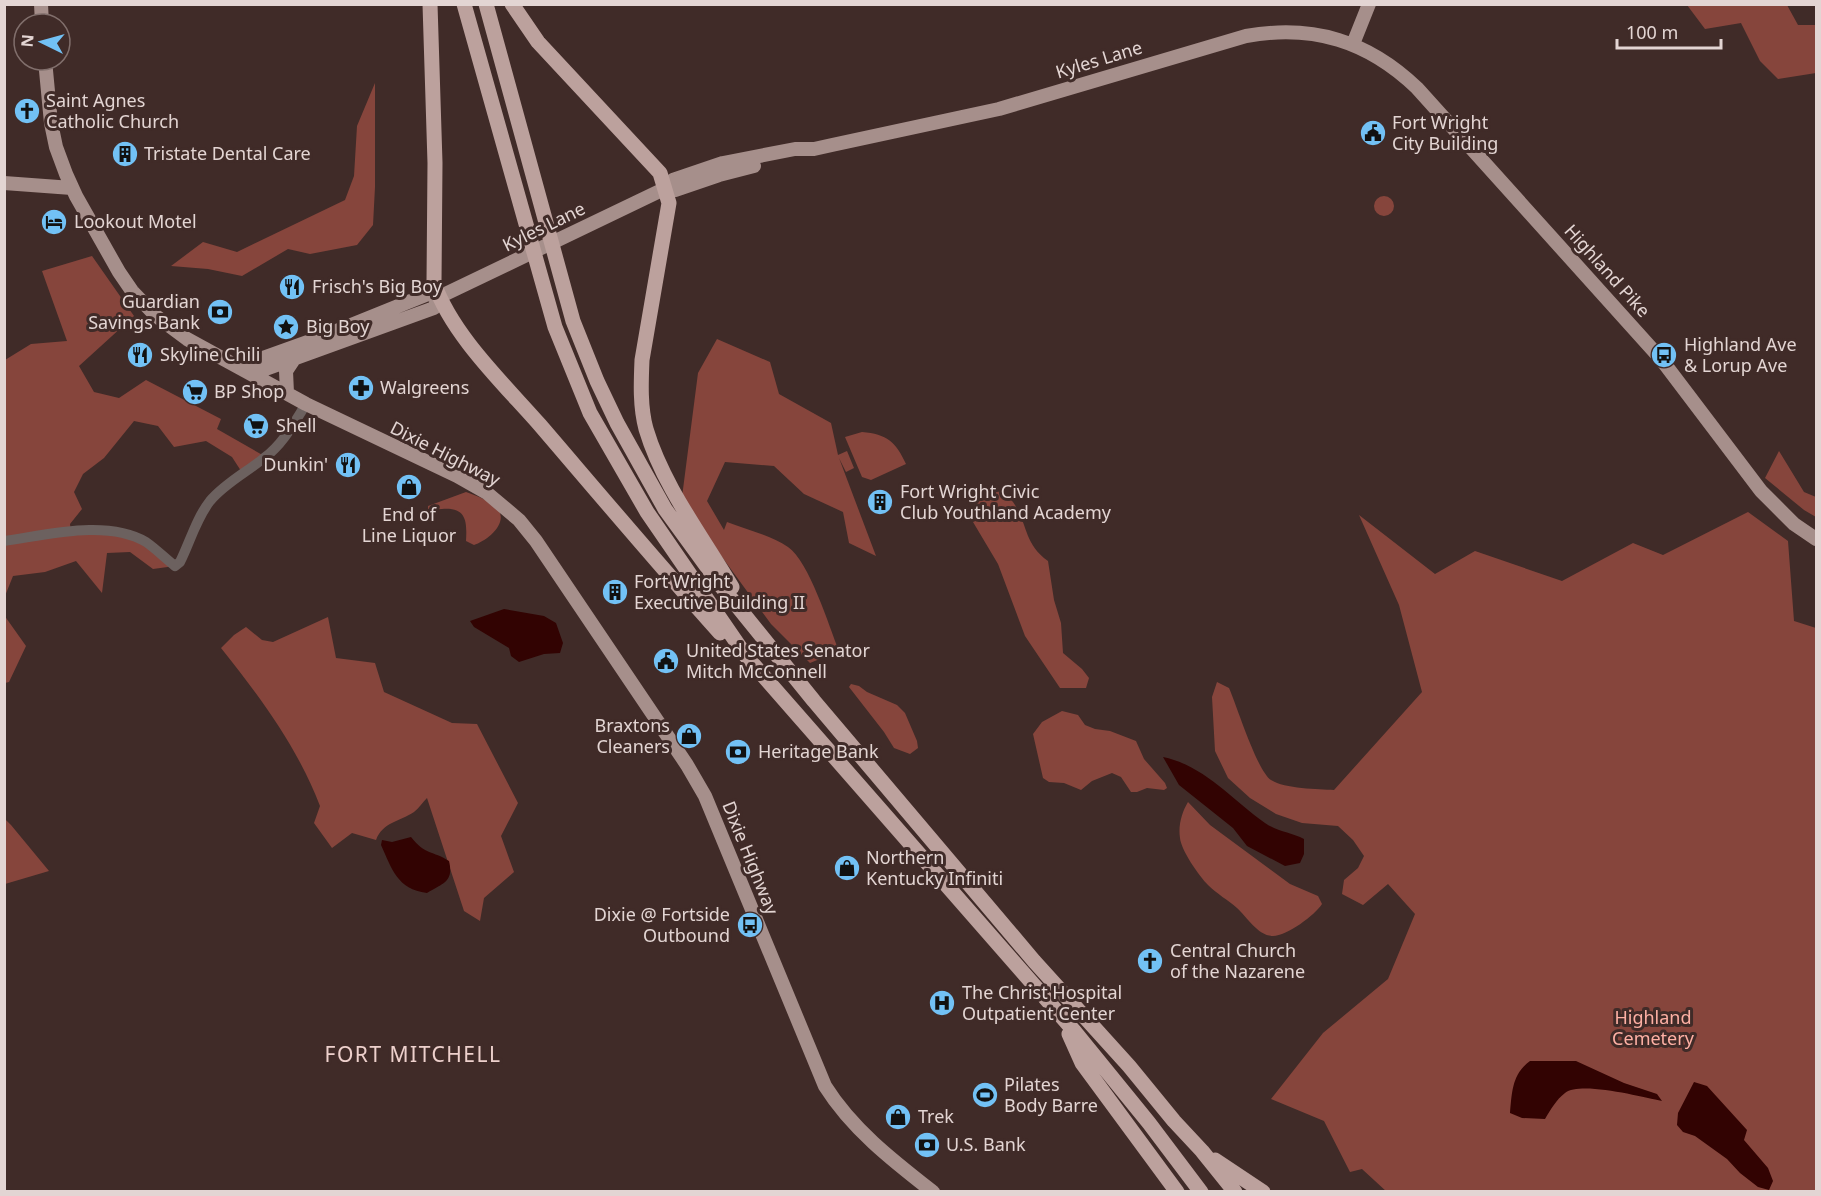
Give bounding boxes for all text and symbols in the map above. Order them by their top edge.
north arrow [12,12,72,72]
scale bar [1617,12,1720,50]
text: 100 m [1626,20,1678,44]
text: N [16,33,39,48]
street label: Kyles Lane [1053,35,1145,84]
place label: Saint Agnes Catholic Church [46,88,179,133]
church icon: Saint Agnes Catholic Church [12,96,42,126]
place label: Fort Wright City Building [1392,110,1498,155]
public building icon: Fort Wright City Building [1358,118,1388,148]
building icon: Tristate Dental Care [110,139,140,169]
place label: Tristate Dental Care [144,141,311,165]
street label: Kyles Lane [498,196,589,256]
hotel icon: Lookout Motel [39,207,69,237]
place label: Lookout Motel [74,209,197,233]
street label: Highland Pike [1560,219,1656,322]
restaurant icon: Frisch's Big Boy [277,272,307,302]
place label: Frisch's Big Boy [312,274,443,298]
place label: Guardian Savings Bank [88,289,200,334]
bank icon: Guardian Savings Bank [205,297,235,327]
place icon: Big Boy [271,312,301,342]
place label: Big Boy [306,314,370,338]
place label: Highland Ave & Lorup Ave [1684,332,1797,377]
restaurant icon: Skyline Chili [125,340,155,370]
bus stop icon: Highland Ave & Lorup Ave [1649,340,1679,370]
place label: Skyline Chili [160,342,260,366]
pharmacy icon: Walgreens [346,373,376,403]
place label: Walgreens [380,375,469,399]
supermarket icon: BP Shop [180,377,210,407]
place label: BP Shop [214,379,284,403]
supermarket icon: Shell [241,411,271,441]
place label: Shell [276,413,316,437]
street label: Dixie Highway [386,415,505,491]
restaurant icon: Dunkin' [333,450,363,480]
place label: Dunkin' [263,452,328,476]
shop icon: End of Line Liquor [394,472,424,502]
place label: Fort Wright Civic Club Youthland Academy [900,479,1112,524]
building icon: Fort Wright Civic Club Youthland Academy [865,487,895,517]
place label: End of Line Liquor [362,502,457,547]
place label: Fort Wright Executive Building II [634,569,805,614]
building icon: Fort Wright Executive Building II [600,577,630,607]
place label: United States Senator Mitch McConnell [686,638,870,683]
public building icon: United States Senator Mitch McConnell [651,646,681,676]
place label: Braxtons Cleaners [594,713,670,758]
shop icon: Braxtons Cleaners [674,721,704,751]
bank icon: Heritage Bank [723,737,753,767]
place label: Heritage Bank [758,739,879,763]
street label: Dixie Highway [717,797,785,919]
place label: Northern Kentucky Infiniti [866,845,1003,890]
shop icon: Northern Kentucky Infiniti [832,853,862,883]
place label: Dixie @ Fortside Outbound [594,902,730,947]
bus stop icon: Dixie @ Fortside Outbound [735,910,765,940]
place label: Central Church of the Nazarene [1170,938,1305,983]
church icon: Central Church of the Nazarene [1135,946,1165,976]
place label: The Christ Hospital Outpatient Center [962,980,1122,1025]
hospital icon: The Christ Hospital Outpatient Center [927,988,957,1018]
park label: Highland Cemetery [1612,1005,1695,1050]
district label: FORT MITCHELL [325,1040,501,1068]
place label: Pilates Body Barre [1004,1072,1098,1117]
sports icon: Pilates Body Barre [970,1080,1000,1110]
shop icon: Trek [883,1102,913,1132]
place label: Trek [918,1104,954,1128]
bank icon: U.S. Bank [912,1130,942,1160]
place label: U.S. Bank [946,1132,1026,1156]

